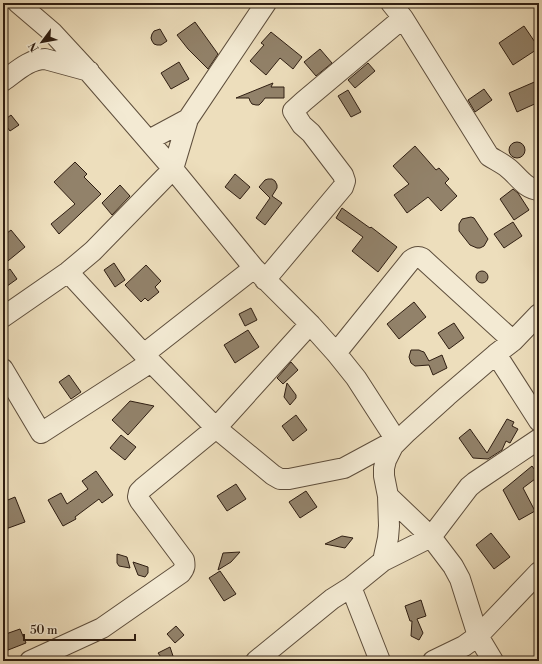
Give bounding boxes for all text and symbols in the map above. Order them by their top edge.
north arrow [22,22,62,62]
text: N [26,39,43,54]
scale bar [24,616,135,642]
text: 50 m [30,623,58,638]

